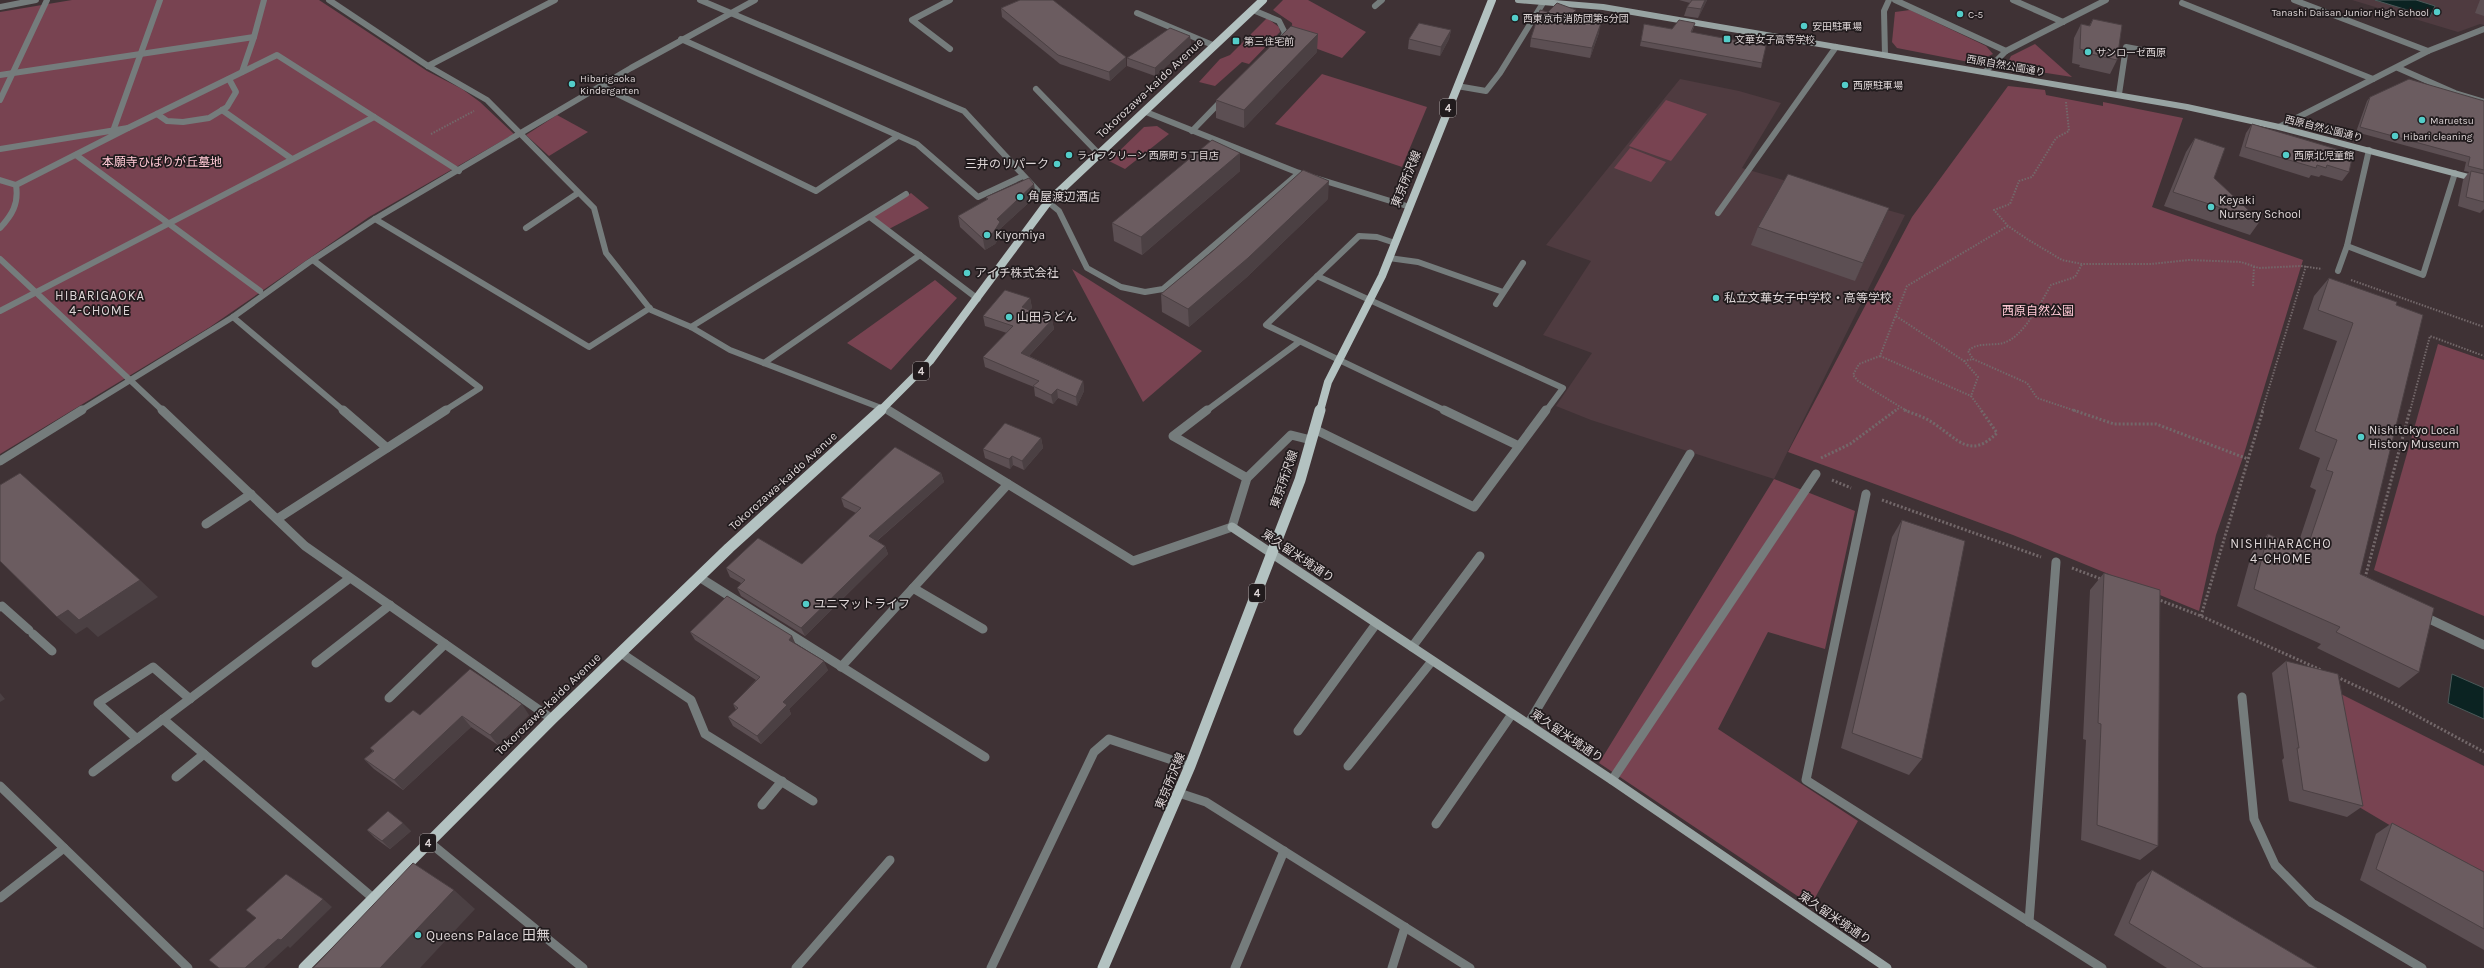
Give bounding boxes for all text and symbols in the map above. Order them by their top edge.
place label: Tanashi Daisan Junior High School [2272,7,2429,19]
marker: Tanashi Daisan Junior High School [2432,7,2442,17]
marker: C-5 [1955,9,1965,19]
place label: C-5 [1968,9,1984,21]
marker: 西東京市消防団第5分団 [1510,13,1520,23]
place label: 西東京市消防団第5分団 [1523,13,1629,25]
marker: 安田駐車場 [1799,21,1809,31]
place label: 安田駐車場 [1812,21,1862,33]
marker: 文華女子高等学校 [1722,34,1732,44]
place label: 文華女子高等学校 [1735,34,1815,46]
street label: Tokorozawa-kaido Avenue [1094,35,1206,141]
marker: 第三住宅前 [1231,36,1241,46]
place label: 第三住宅前 [1244,36,1294,48]
marker: サンローゼ西原 [2083,47,2093,57]
place label: サンローゼ西原 [2096,47,2166,59]
street label: 西原自然公園通り [1965,53,2046,79]
place label: Hibarigaoka Kindergarten [580,73,639,97]
marker: Hibarigaoka Kindergarten [567,79,577,89]
marker: 西原駐車場 [1840,80,1850,90]
place label: 西原駐車場 [1853,80,1903,92]
road number: 4 [1440,99,1456,117]
street label: 西原自然公園通り [2283,113,2364,144]
marker: Maruetsu [2417,115,2427,125]
place label: Maruetsu [2430,115,2474,127]
marker: Hibari cleaning [2390,131,2400,141]
place label: Hibari cleaning [2403,131,2473,143]
street label: 東京所沢線 [1388,149,1424,209]
marker: ライフクリーン 西原町５丁目店 [1064,150,1074,160]
place label: ライフクリーン 西原町５丁目店 [1077,150,1219,162]
marker: 西原北児童館 [2281,150,2291,160]
place label: 西原北児童館 [2294,150,2354,162]
park label: 本願寺ひばりが丘墓地 [102,155,222,169]
place label: 三井のリパーク [965,157,1049,171]
marker: 三井のリパーク [1052,159,1062,169]
place label: 角屋渡辺酒店 [1028,190,1100,204]
marker: 角屋渡辺酒店 [1015,192,1025,202]
place label: Keyaki Nursery School [2219,193,2301,221]
marker: Keyaki Nursery School [2206,202,2216,212]
place label: Kiyomiya [995,228,1045,242]
marker: Kiyomiya [982,230,992,240]
place label: アイチ株式会社 [975,266,1058,280]
marker: アイチ株式会社 [962,268,972,278]
district label: HIBARIGAOKA 4-CHOME [55,288,145,318]
place label: 私立文華女子中学校・高等学校 [1724,291,1892,305]
marker: 私立文華女子中学校・高等学校 [1711,293,1721,303]
park label: 西原自然公園 [2002,304,2074,318]
place label: 山田うどん [1017,310,1077,324]
marker: 山田うどん [1004,312,1014,322]
road number: 4 [913,362,929,380]
place label: Nishitokyo Local History Museum [2369,423,2459,451]
street label: Tokorozawa-kaido Avenue [726,429,840,533]
marker: Nishitokyo Local History Museum [2356,432,2366,442]
street label: 東京所沢線 [1268,448,1300,510]
street label: 東久留米境通り [1259,527,1337,585]
district label: NISHIHARACHO 4-CHOME [2230,536,2332,566]
road number: 4 [1249,584,1265,602]
place label: ユニマットライフ [814,597,910,611]
marker: ユニマットライフ [801,599,811,609]
street label: Tokorozawa-kaido Avenue [493,650,603,758]
street label: 東久留米境通り [1528,707,1606,765]
street label: 東京所沢線 [1152,751,1188,811]
road number: 4 [420,834,436,852]
street label: 東久留米境通り [1796,889,1874,947]
place label: Queens Palace 田無 [426,927,550,944]
marker: Queens Palace 田無 [413,930,423,940]

